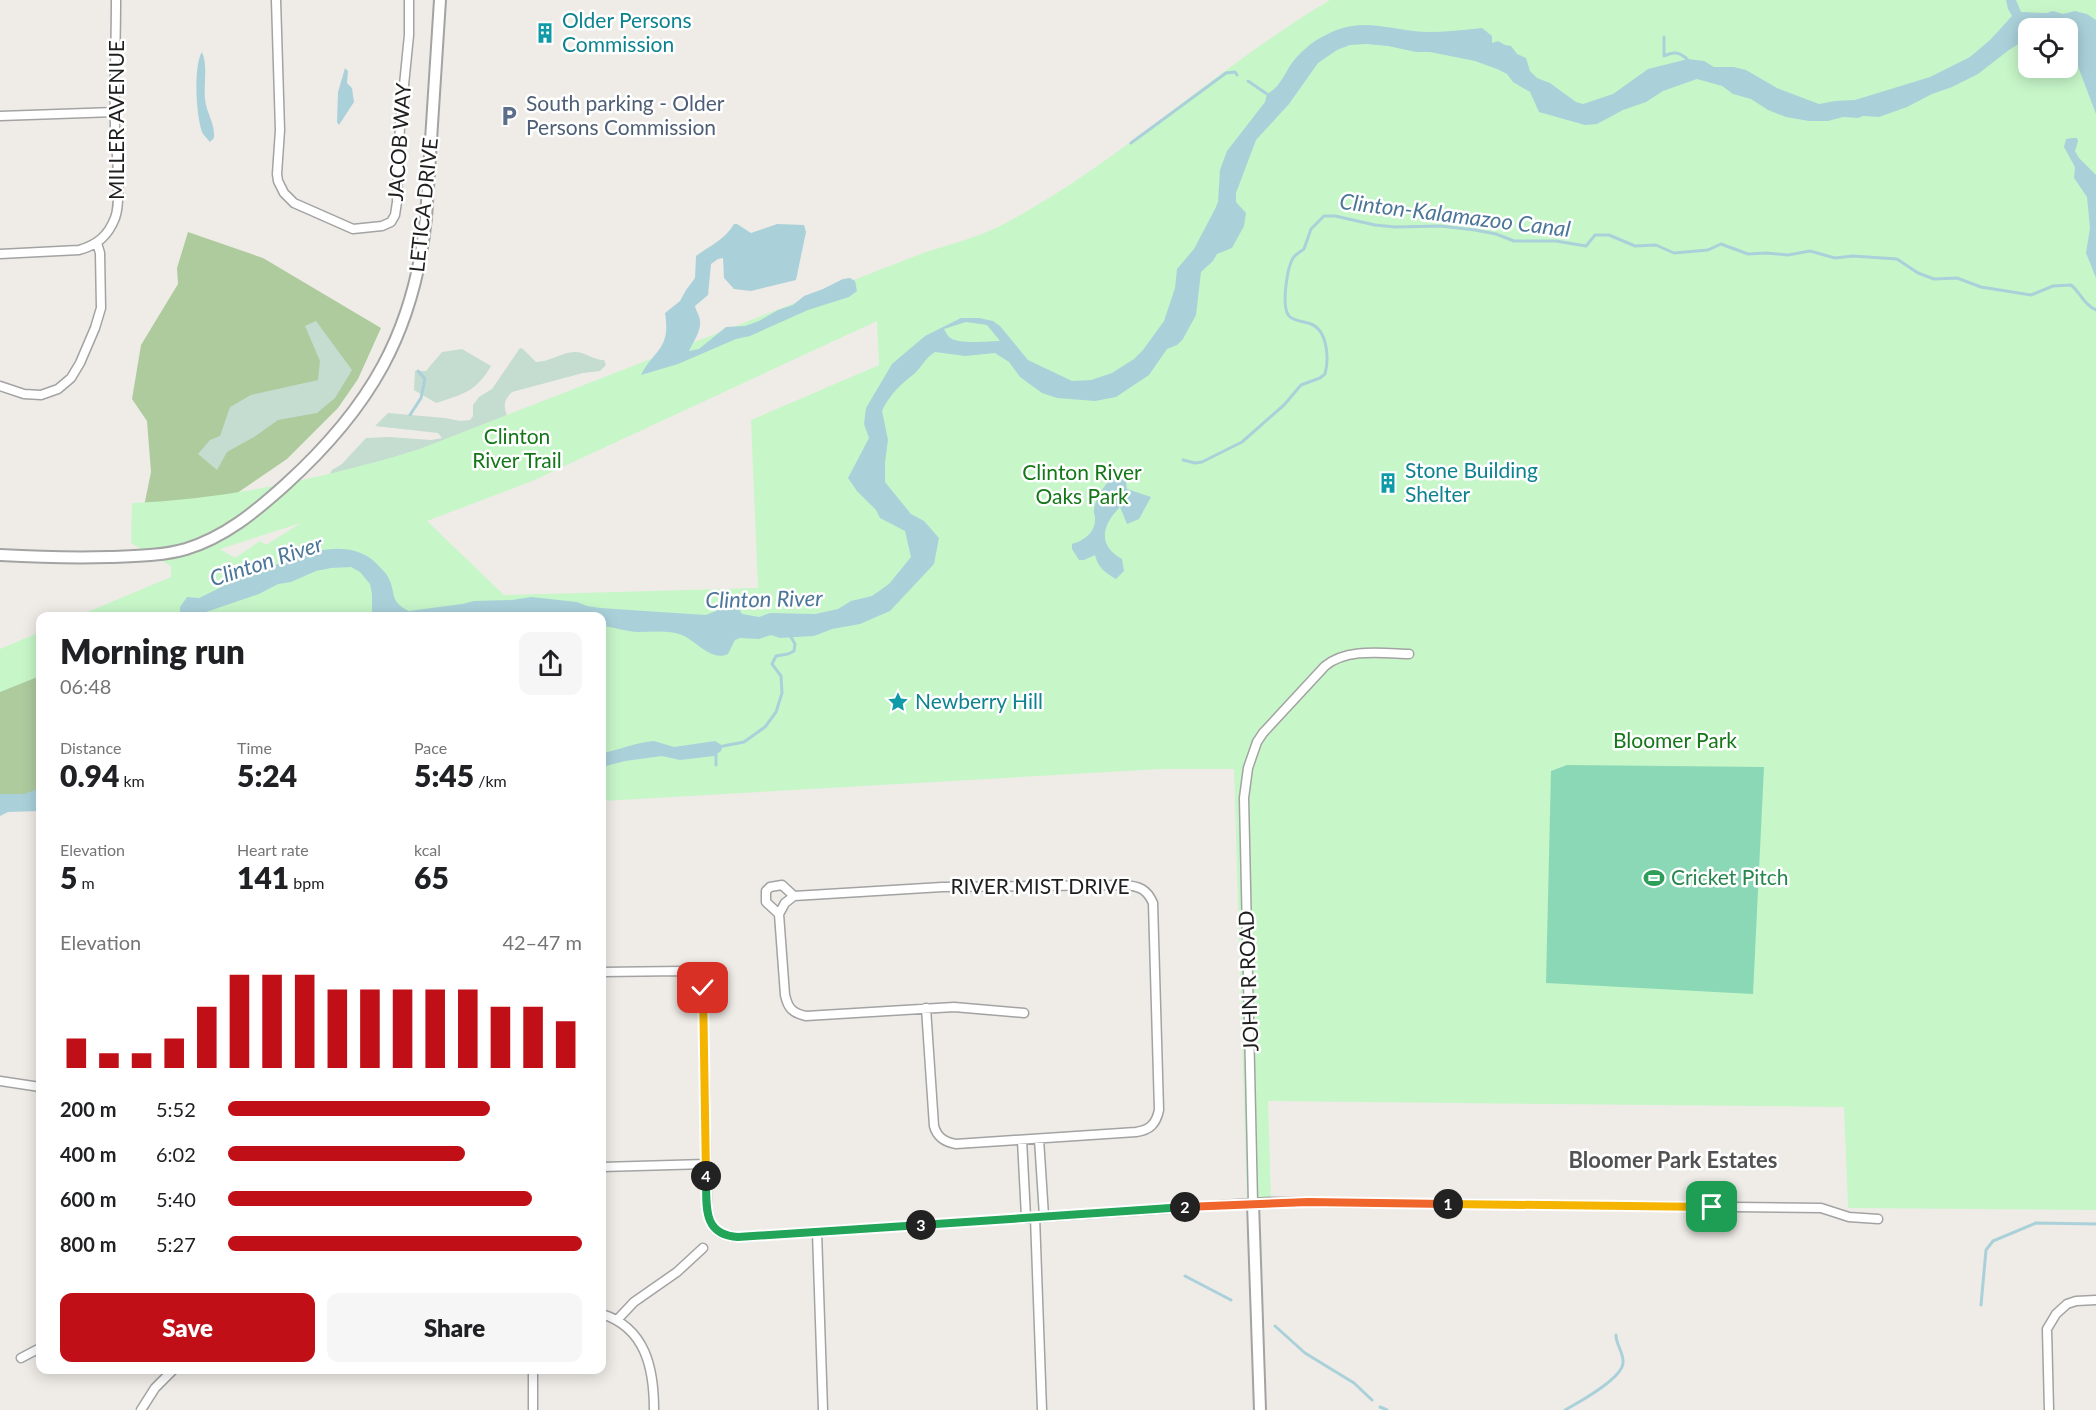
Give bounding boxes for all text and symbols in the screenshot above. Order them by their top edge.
place label: Older Persons Commission [562,7,692,56]
map controls [2018,18,2078,78]
button: locate [2018,18,2078,78]
building icon: Older Persons Commission [533,21,557,45]
street label: MILLER AVENUE [103,40,128,200]
street label: JACOB WAY [382,81,415,202]
place label: South parking - Older Persons Commission [526,90,725,139]
parking icon: South parking - Older Persons Commission [497,104,521,128]
street label: LETICA DRIVE [403,136,442,274]
water label: Clinton-Kalamazoo Canal [1338,187,1572,242]
park label: Clinton River Trail [472,423,562,472]
place label: Stone Building Shelter [1405,457,1538,506]
park label: Clinton River Oaks Park [1022,459,1142,508]
building icon: Stone Building Shelter [1376,471,1400,495]
water label: Clinton River [206,529,326,591]
water label: Clinton River [705,584,823,613]
text: Morning run [60,631,245,671]
button: share [519,632,582,695]
text: 06:48 [60,674,111,698]
place label: Newberry Hill [915,688,1043,713]
place icon: Newberry Hill [886,690,910,714]
park label: Bloomer Park [1613,727,1737,752]
text: Distance [60,738,121,757]
text: Time [237,738,272,757]
text: Pace [414,738,447,757]
text: 0.94 [60,757,119,793]
text: 5:24 [237,757,297,793]
text: 5:45 [414,757,474,793]
text: km [119,771,145,790]
text: /km [474,771,507,790]
text: Elevation [60,840,125,859]
text: Heart rate [237,840,309,859]
text: kcal [414,840,441,859]
text: 5 [60,859,77,895]
text: 141 [237,859,289,895]
text: 65 [414,859,449,895]
place label: Cricket Pitch [1671,864,1788,889]
sports icon: Cricket Pitch [1642,866,1666,890]
text: m [77,873,95,892]
text: bpm [289,873,324,892]
street label: RIVER MIST DRIVE [950,873,1130,898]
street label: JOHN R ROAD [1233,910,1262,1052]
text: Elevation [60,930,141,954]
text: 42–47 m [502,930,582,954]
pin [677,962,728,1013]
icon: check [686,971,719,1004]
text: 200 m [60,1097,116,1121]
text: 5:52 [156,1097,196,1121]
text: 400 m [60,1142,116,1166]
text: 6:02 [156,1142,196,1166]
district label: Bloomer Park Estates [1569,1146,1777,1173]
pin: 4 [691,1161,721,1191]
text: 4 [701,1166,711,1185]
pin [1686,1181,1737,1232]
text: 600 m [60,1187,116,1211]
text: 5:40 [156,1187,196,1211]
pin: 1 [1433,1189,1463,1219]
icon: arrive [1695,1190,1728,1223]
pin: 2 [1170,1192,1200,1222]
text: 1 [1443,1194,1453,1213]
text: 2 [1180,1197,1190,1216]
pin: 3 [906,1210,936,1240]
text: 3 [916,1215,926,1234]
text: 800 m [60,1232,116,1256]
text: 5:27 [156,1232,196,1256]
button: Save [60,1293,315,1362]
button: Share [327,1293,582,1362]

